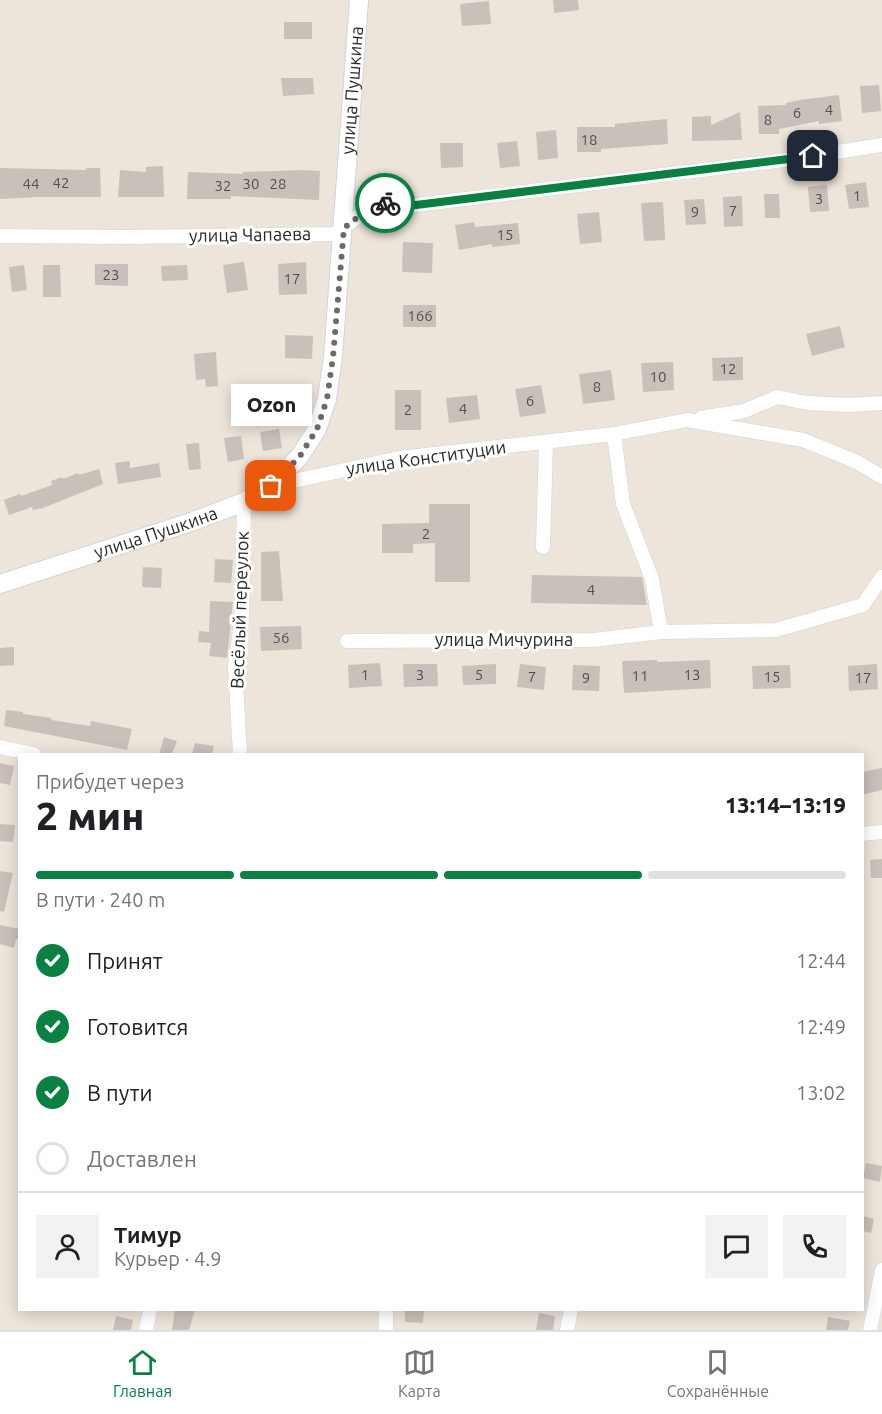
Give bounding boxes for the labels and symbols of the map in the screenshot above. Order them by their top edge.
street label: улица Пушкина [337,25,366,155]
house number: 4 [825,101,833,118]
house number: 6 [793,104,801,121]
house number: 8 [764,111,772,128]
pin [787,130,838,181]
house number: 18 [581,131,597,148]
courier [355,173,415,233]
house number: 42 [53,174,69,191]
house number: 44 [23,175,39,192]
house number: 30 [243,175,259,192]
house number: 28 [270,175,286,192]
house number: 32 [215,177,231,194]
house number: 1 [853,187,861,204]
house number: 3 [815,190,823,207]
house number: 7 [729,202,737,219]
house number: 9 [691,203,699,220]
street label: улица Чапаева [189,223,311,245]
house number: 15 [497,226,513,243]
house number: 23 [103,266,119,283]
house number: 17 [284,270,300,287]
house number: 166 [407,307,433,324]
house number: 12 [720,360,736,377]
house number: 10 [650,368,666,385]
house number: 8 [593,378,601,395]
callout: Ozon [230,384,312,426]
house number: 6 [526,392,534,409]
house number: 4 [459,400,467,417]
house number: 2 [404,401,412,418]
street label: улица Конституции [345,436,507,478]
pin [245,460,296,511]
street label: улица Пушкина [91,502,220,562]
house number: 2 [422,525,430,542]
street label: Весёлый переулок [226,531,252,689]
house number: 4 [587,581,595,598]
house number: 56 [273,629,289,646]
street label: улица Мичурина [435,629,573,649]
house number: 1 [361,666,369,683]
house number: 3 [416,666,424,683]
house number: 5 [475,666,483,683]
house number: 13 [684,666,700,683]
house number: 11 [632,667,648,684]
house number: 7 [528,668,536,685]
house number: 15 [764,668,780,685]
house number: 9 [582,669,590,686]
house number: 17 [855,669,871,686]

